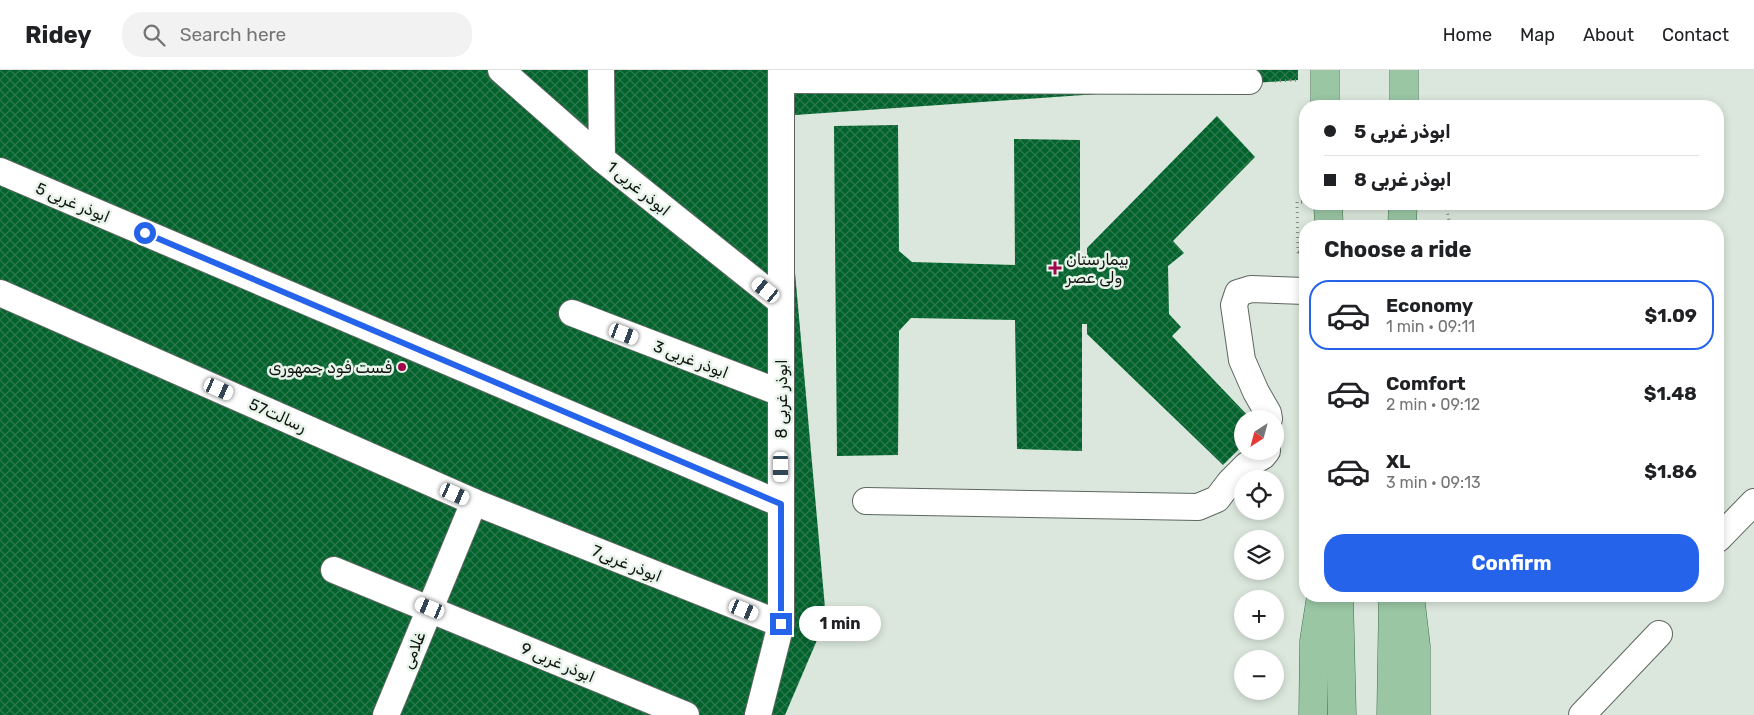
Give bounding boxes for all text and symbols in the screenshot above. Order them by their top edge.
search box [122,12,472,57]
text: Ridey [25,21,92,49]
icon: search [140,21,168,49]
text: Search here [180,23,286,46]
text: Home [1443,24,1492,46]
text: Map [1520,24,1555,46]
text: About [1583,24,1634,46]
text: Contact [1662,24,1729,46]
text: ابوذر غربی 5 [1354,120,1451,143]
street label: ابوذر غربی 1 [603,157,674,220]
text: ابوذر غربی 8 [1354,168,1452,191]
street label: ابوذر غربی 5 [33,178,113,227]
route start [134,222,156,244]
text: Choose a ride [1324,236,1471,263]
place label: بیمارستان ولی عصر [1065,250,1129,288]
marker: بیمارستان ولی عصر [1048,261,1062,275]
car [749,275,782,305]
icon: car [1326,293,1371,338]
text: Economy [1386,294,1473,317]
text: $1.09 [1645,304,1697,327]
text: 1 min · 09:11 [1386,317,1475,336]
car [607,322,640,346]
street label: ابوذر غربی 3 [650,337,731,383]
place label: فست فود جمهوری [269,358,392,378]
street label: ابوذر غربی 8 [772,359,792,439]
marker: فست فود جمهوری [396,361,408,373]
icon: car [1326,371,1371,416]
text: Comfort [1386,372,1466,395]
car [202,376,235,402]
text: $1.48 [1644,382,1697,405]
street label: رسالت57 [246,394,309,437]
text: 2 min · 09:12 [1386,395,1480,414]
north arrow [1234,410,1284,460]
map controls [1234,410,1284,700]
icon: car [1326,449,1371,494]
text: XL [1386,450,1410,473]
car [773,452,788,482]
text: $1.86 [1644,460,1697,483]
button: locate [1234,470,1284,520]
text: 3 min · 09:13 [1386,473,1481,492]
car [438,481,471,507]
button: layers [1234,530,1284,580]
button: Confirm [1324,534,1699,592]
street label: ابوذر غربی7 [589,541,664,587]
button: + [1234,590,1284,640]
car [413,595,446,621]
car [727,597,760,623]
callout: 1 min [798,606,881,642]
route end [770,613,792,635]
text: 1 min [820,614,860,633]
street label: غلامی [397,628,430,672]
street label: ابوذر غربی 9 [518,638,598,687]
button: − [1234,650,1284,700]

